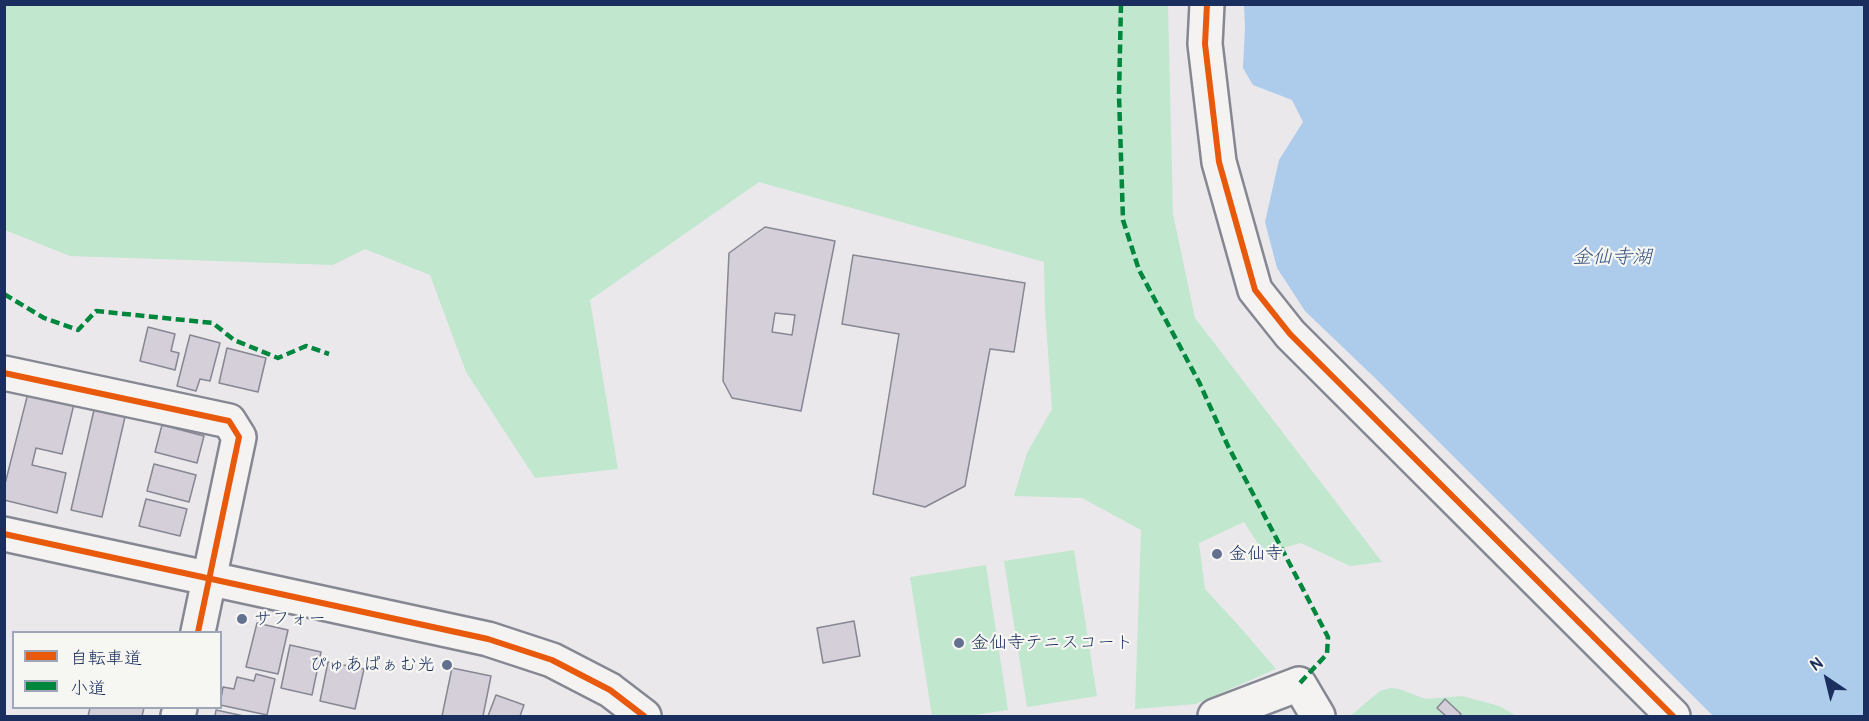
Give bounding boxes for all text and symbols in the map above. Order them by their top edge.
water label: 金仙寺湖 [1572,246,1652,270]
place label: 金仙寺 [1229,543,1283,565]
marker: 金仙寺 [1210,547,1224,561]
place label: サフォー [254,608,326,630]
marker: サフォー [235,612,249,626]
legend [12,631,222,709]
place label: 金仙寺テニスコート [971,632,1133,654]
marker: 金仙寺テニスコート [952,636,966,650]
text: 自転車道 [70,647,142,670]
north arrow [1797,649,1857,709]
text: N [1806,653,1827,676]
place label: ぴゅあぱぁむ光 [309,654,435,676]
marker: ぴゅあぱぁむ光 [440,658,454,672]
text: 小道 [70,677,106,700]

